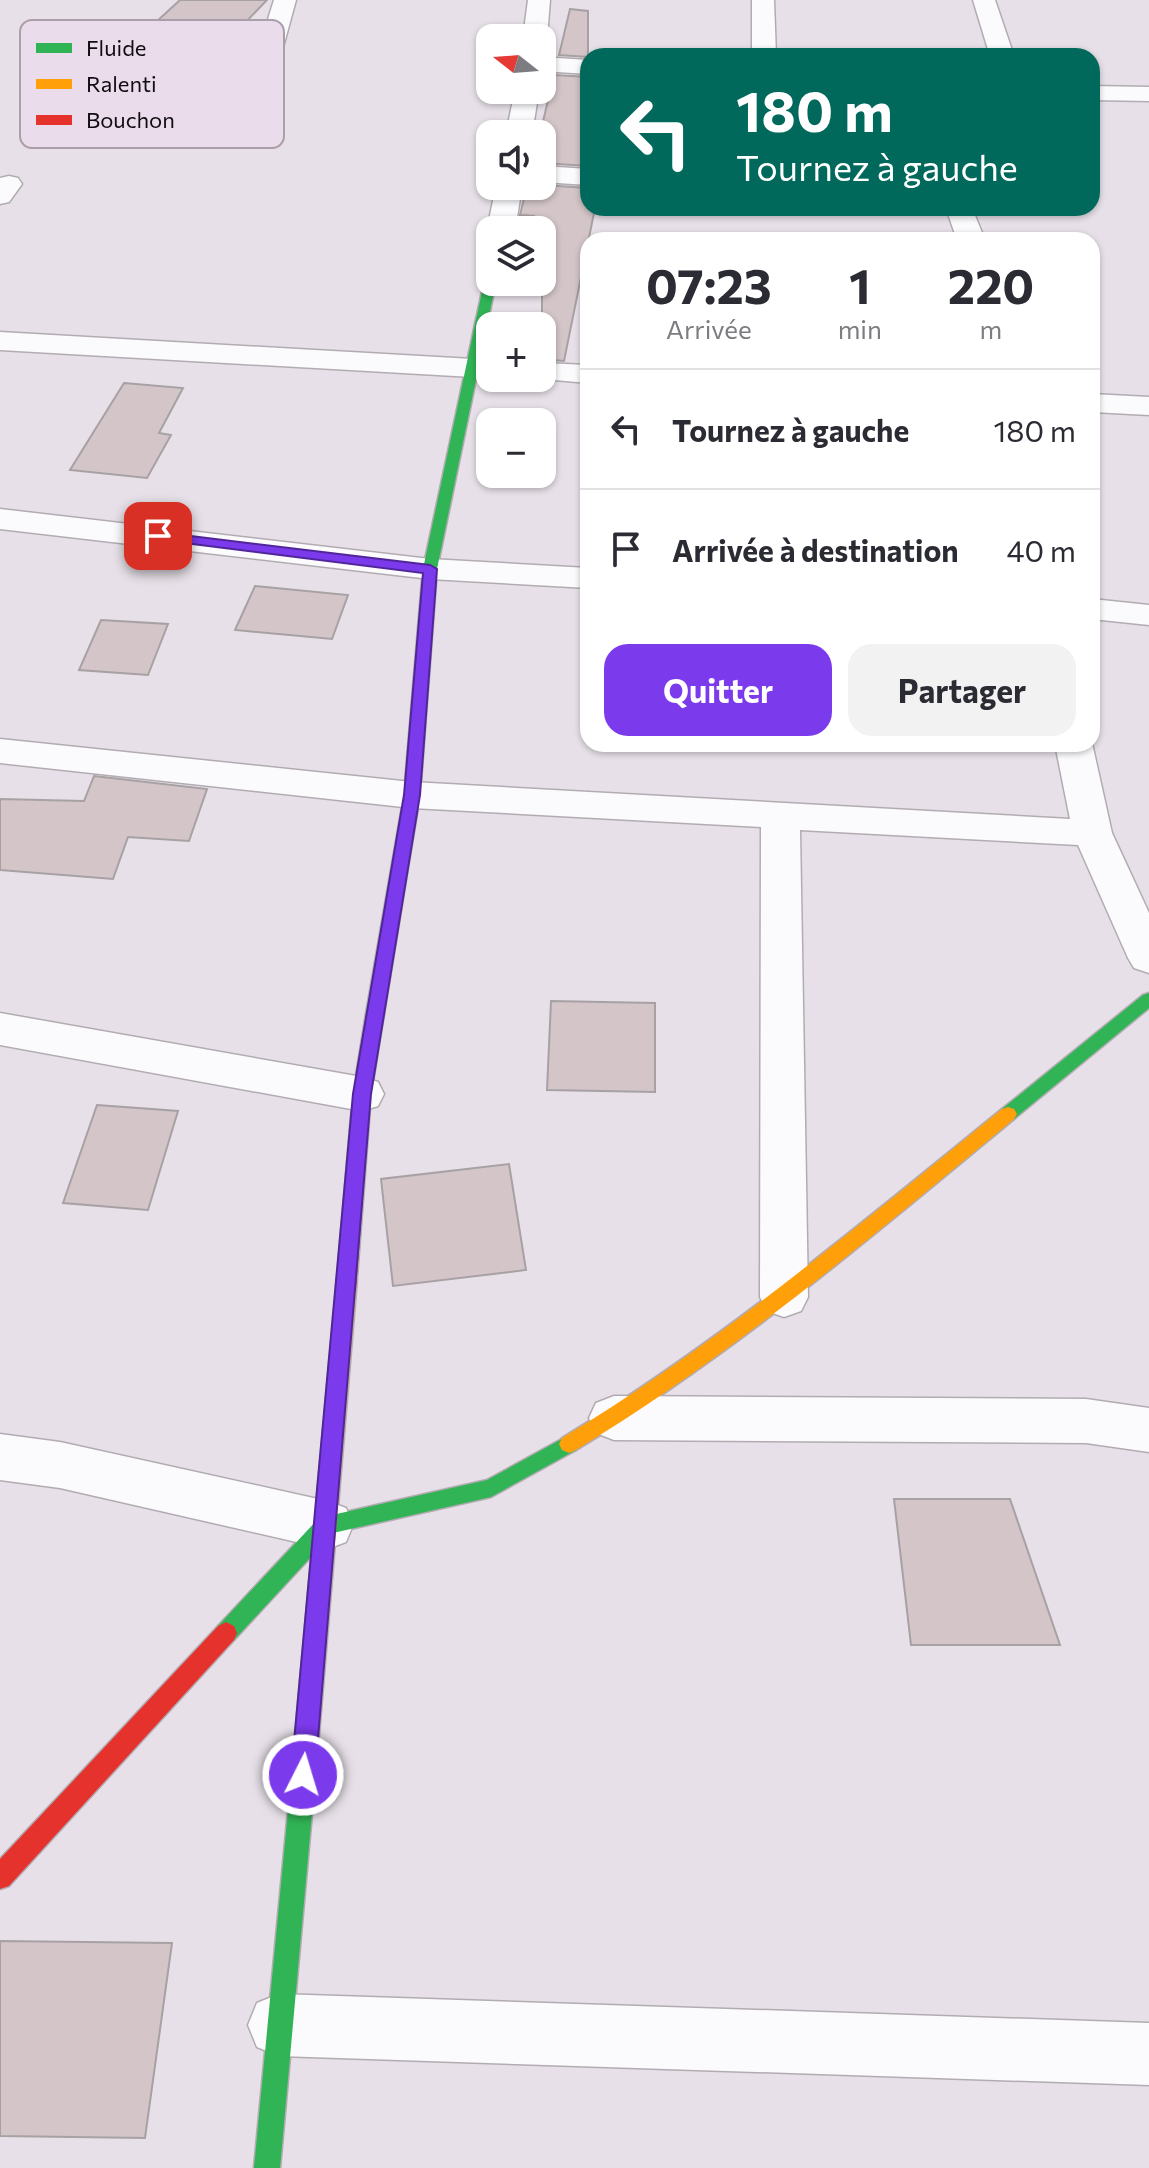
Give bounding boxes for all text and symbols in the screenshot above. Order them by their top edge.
legend [20,20,284,148]
north arrow [476,24,556,104]
map controls [476,24,556,488]
text: Fluide [86,34,146,61]
text: Ralenti [86,70,157,97]
text: 180 m [736,75,893,144]
icon: left [604,80,708,184]
text: Bouchon [86,106,175,133]
button: sound [476,120,556,200]
text: Tournez à gauche [736,144,1018,188]
button: layers [476,216,556,296]
text: 07:23 [646,255,772,314]
text: 1 [849,255,871,314]
text: 220 [948,255,1034,314]
button: + [476,312,556,392]
text: Arrivée [666,313,752,344]
text: min [838,313,882,344]
text: m [980,313,1002,344]
icon: left [604,407,648,451]
button: − [476,408,556,488]
text: Tournez à gauche [672,411,909,448]
text: 180 m [993,411,1076,448]
pin [124,502,192,570]
icon: arrive [136,514,180,558]
icon: arrive [604,527,648,571]
text: Arrivée à destination [672,531,959,568]
text: 40 m [1007,531,1076,568]
button: Quitter [604,644,832,736]
button: Partager [848,644,1076,736]
position arrow [261,1733,345,1817]

